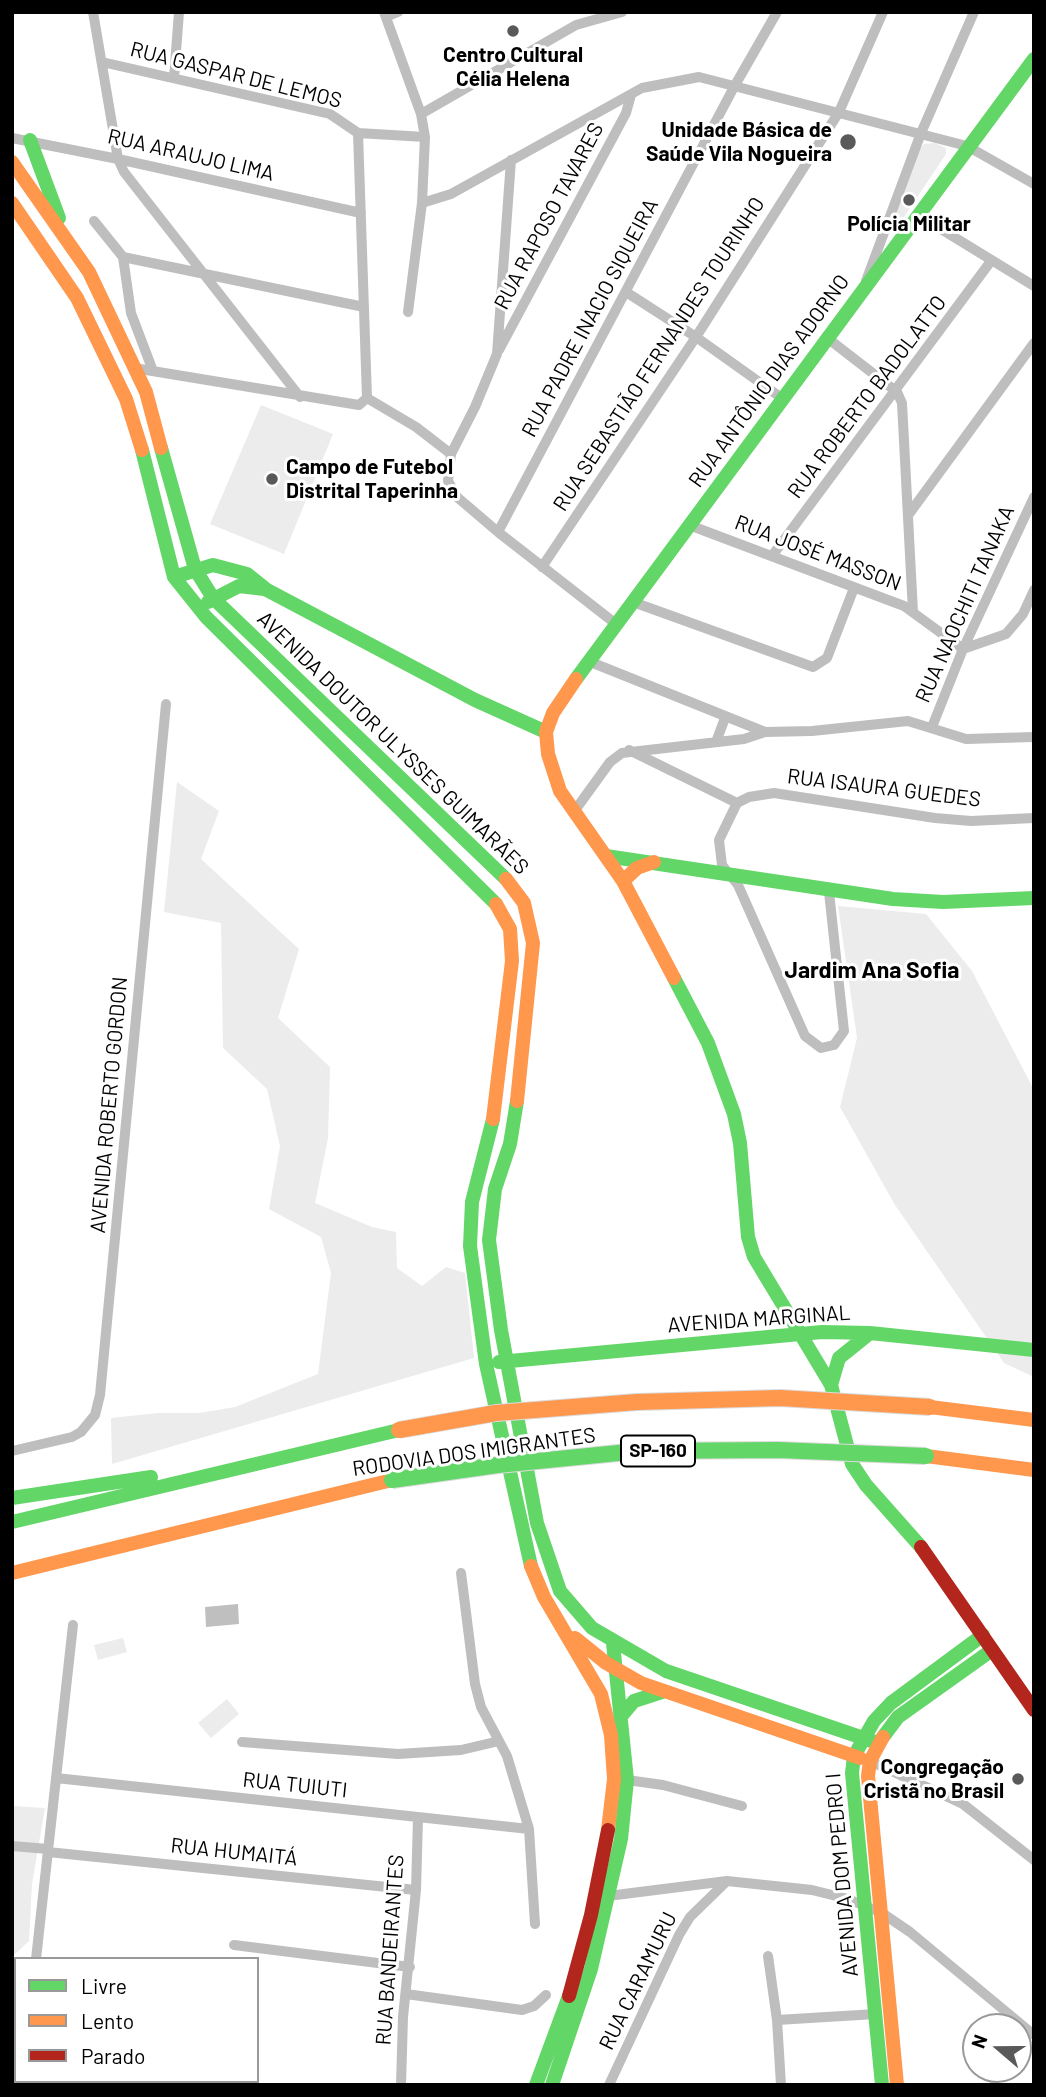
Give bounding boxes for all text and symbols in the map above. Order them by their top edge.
marker: Centro Cultural Célia Helena [505,23,521,39]
street label: RUA GASPAR DE LEMOS [128,37,344,113]
place label: Centro Cultural Célia Helena [443,42,583,92]
place label: Unidade Básica de Saúde Vila Nogueira [646,117,832,167]
street label: RUA RAPOSO TAVARES [489,118,609,314]
street label: RUA ARAUJO LIMA [105,124,277,186]
marker: Unidade Básica de Saúde Vila Nogueira [838,132,858,152]
street label: RUA SEBASTIÃO FERNANDES TOURINHO [548,192,770,516]
marker: Polícia Militar [901,192,917,208]
street label: RUA PADRE INACIO SIQUEIRA [516,195,664,441]
place label: Polícia Militar [847,211,971,237]
street label: RUA ANTÔNIO DIAS ADORNO [683,270,855,492]
street label: RUA ROBERTO BADOLATTO [782,291,952,503]
place label: Campo de Futebol Distrital Taperinha [286,454,458,504]
marker: Campo de Futebol Distrital Taperinha [264,471,280,487]
street label: RUA NAOCHITI TANAKA [910,502,1020,706]
street label: RUA JOSÉ MASSON [731,510,905,596]
street label: AVENIDA DOUTOR ULYSSES GUIMARÃES [252,606,534,880]
street label: RUA ISAURA GUEDES [786,764,982,812]
district label: Jardim Ana Sofia [785,956,959,984]
street label: AVENIDA ROBERTO GORDON [85,976,133,1234]
street label: AVENIDA MARGINAL [667,1300,851,1338]
street label: RODOVIA DOS IMIGRANTES [351,1422,597,1482]
road number: SP-160 [621,1436,695,1466]
place label: Congregação Cristã no Brasil [864,1754,1004,1804]
street label: RUA TUIUTI [241,1767,349,1803]
marker: Congregação Cristã no Brasil [1010,1771,1026,1787]
street label: AVENIDA DOM PEDRO I [821,1772,863,1978]
street label: RUA HUMAITÁ [169,1833,299,1871]
street label: RUA BANDEIRANTES [371,1854,409,2046]
street label: RUA CARAMURU [594,1908,682,2054]
legend [14,1957,259,2083]
text: Livre [81,1973,127,1998]
text: Lento [81,2008,134,2033]
north arrow [962,2013,1032,2083]
text: N [966,2031,992,2051]
text: Parado [81,2043,145,2068]

